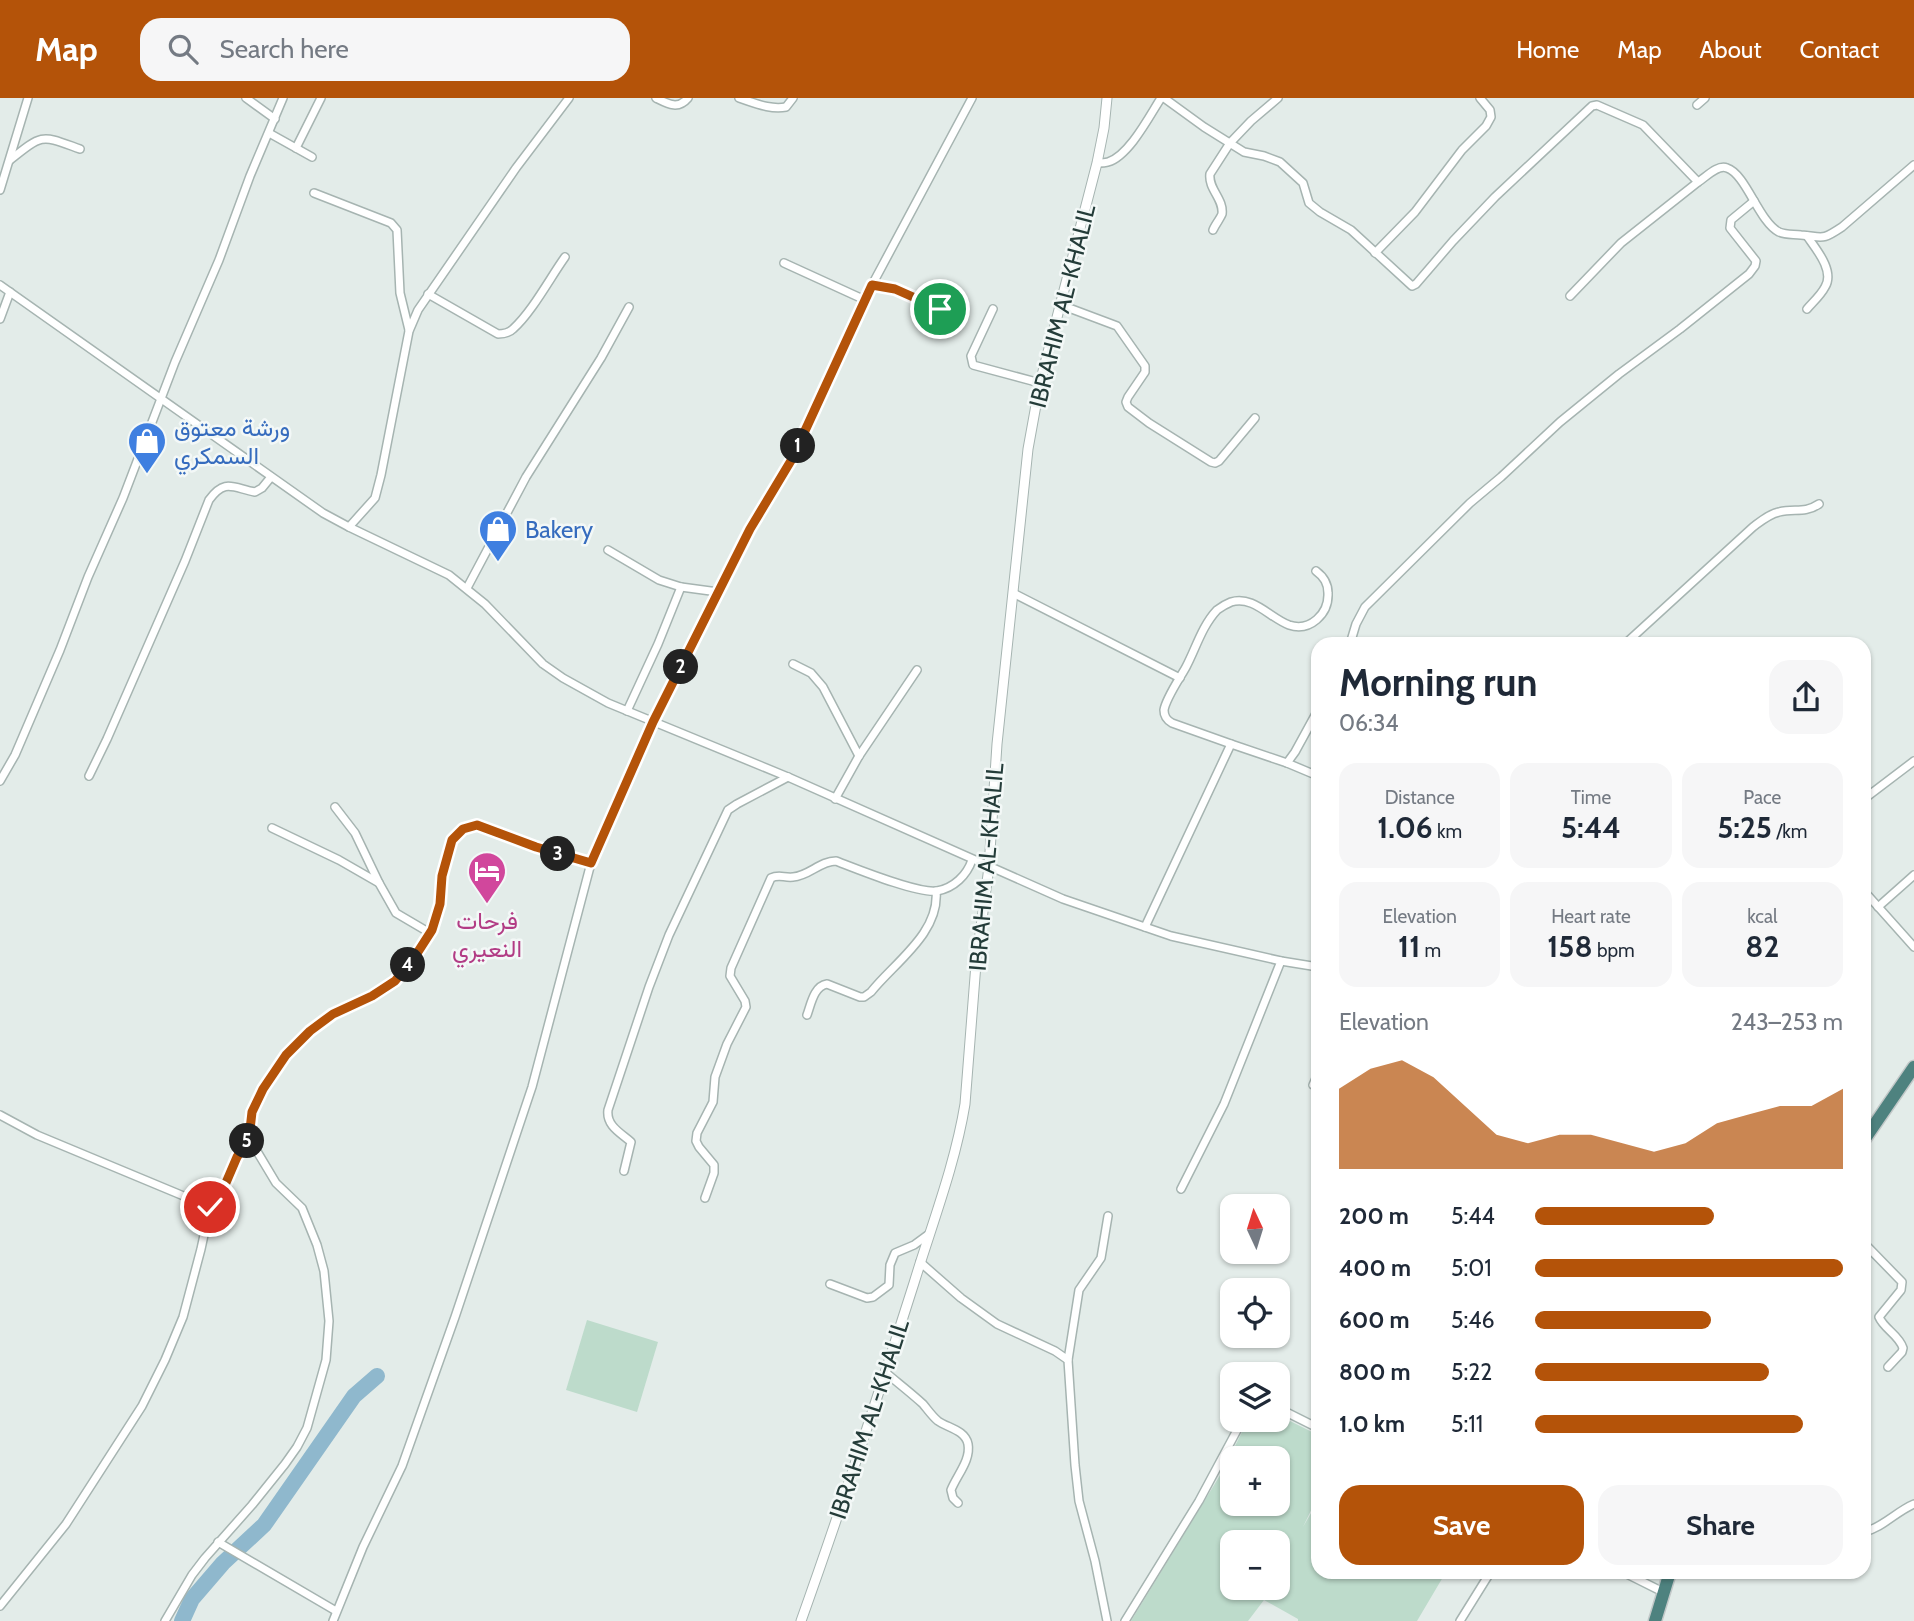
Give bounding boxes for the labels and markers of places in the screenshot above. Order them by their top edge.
pin [910,279,970,339]
place label: ورشة معتوق السمكري [174,413,290,475]
shop icon: ورشة معتوق السمكري [126,420,168,475]
pin: 1 [780,428,816,464]
shop icon: Bakery [477,508,519,563]
place label: Bakery [525,515,593,544]
pin: 2 [664,650,698,684]
pin: 3 [540,836,576,872]
hotel icon: فرحات النعيري [466,850,508,905]
place label: فرحات النعيري [452,906,522,968]
pin: 4 [390,948,426,982]
pin: 5 [230,1124,264,1158]
pin [180,1177,240,1237]

